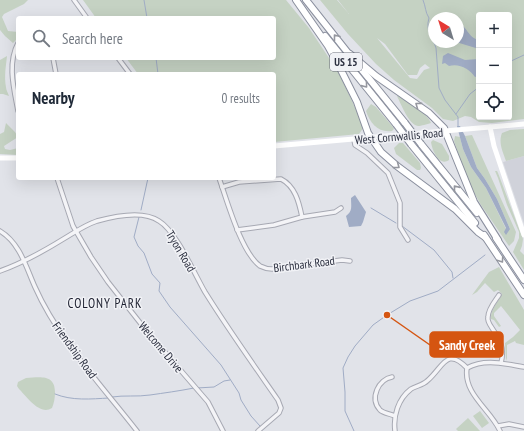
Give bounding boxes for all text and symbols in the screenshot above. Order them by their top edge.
north arrow [428,12,464,48]
map controls [476,12,512,120]
button: + [476,12,512,48]
search box [16,16,276,60]
icon: search [30,27,52,49]
text: Search here [62,29,123,48]
one-way arrow [333,34,340,41]
button: − [476,48,512,84]
road number: US 15 [330,53,362,71]
one-way arrow [360,80,367,87]
button: locate [476,84,512,120]
text: Nearby [32,87,75,109]
text: 0 results [221,90,260,107]
one-way arrow [415,102,422,110]
street label: West Cornwallis Road [354,125,444,147]
one-way arrow [393,162,400,169]
one-way arrow [454,185,461,192]
street label: Tryon Road [163,228,199,274]
street label: Birchbark Road [272,253,336,275]
one-way arrow [497,256,504,263]
district label: COLONY PARK [68,295,142,312]
street label: Friendship Road [49,319,101,381]
street label: Welcome Drive [135,319,187,376]
callout: Sandy Creek [430,332,503,357]
text: Sandy Creek [439,337,496,354]

